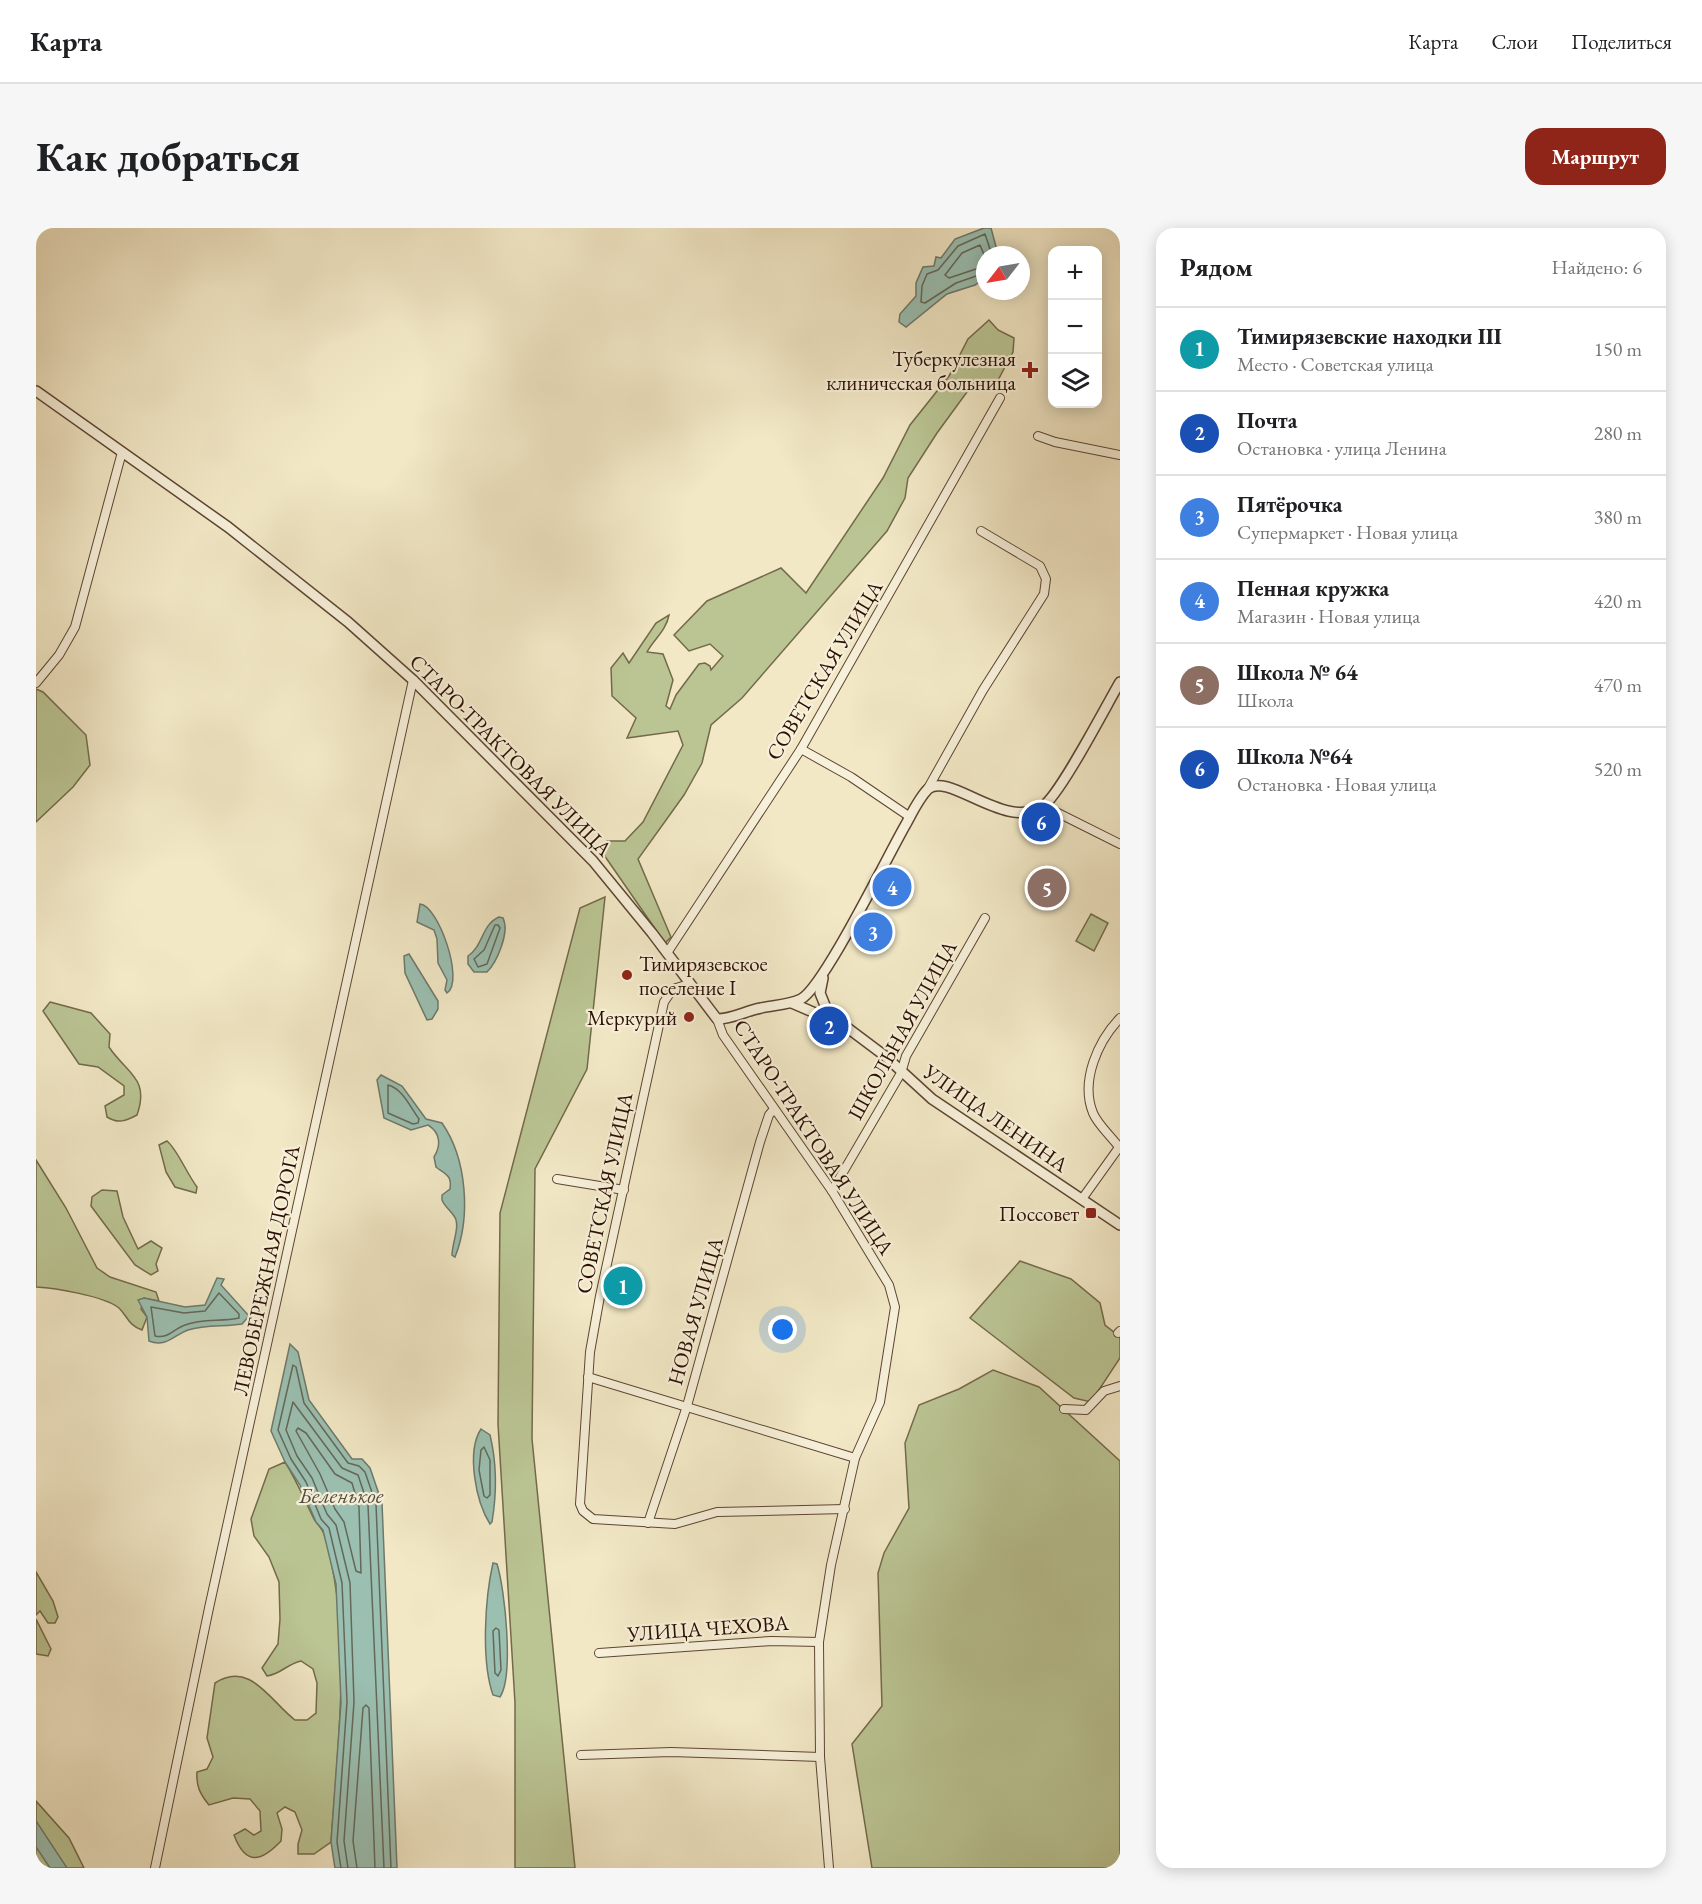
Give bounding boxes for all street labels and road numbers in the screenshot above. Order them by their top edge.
street label: СОВЕТСКАЯ УЛИЦА [760,575,889,765]
street label: СТАРО-ТРАКТОВАЯ УЛИЦА [404,648,618,862]
street label: ШКОЛЬНАЯ УЛИЦА [841,935,963,1124]
street label: СТАРО-ТРАКТОВАЯ УЛИЦА [728,1014,901,1260]
street label: УЛИЦА ЛЕНИНА [917,1057,1074,1178]
street label: СОВЕТСКАЯ УЛИЦА [569,1090,639,1296]
street label: ЛЕВОБЕРЕЖНАЯ ДОРОГА [226,1142,306,1398]
street label: НОВАЯ УЛИЦА [661,1233,729,1388]
street label: УЛИЦА ЧЕХОВА [625,1609,790,1647]

